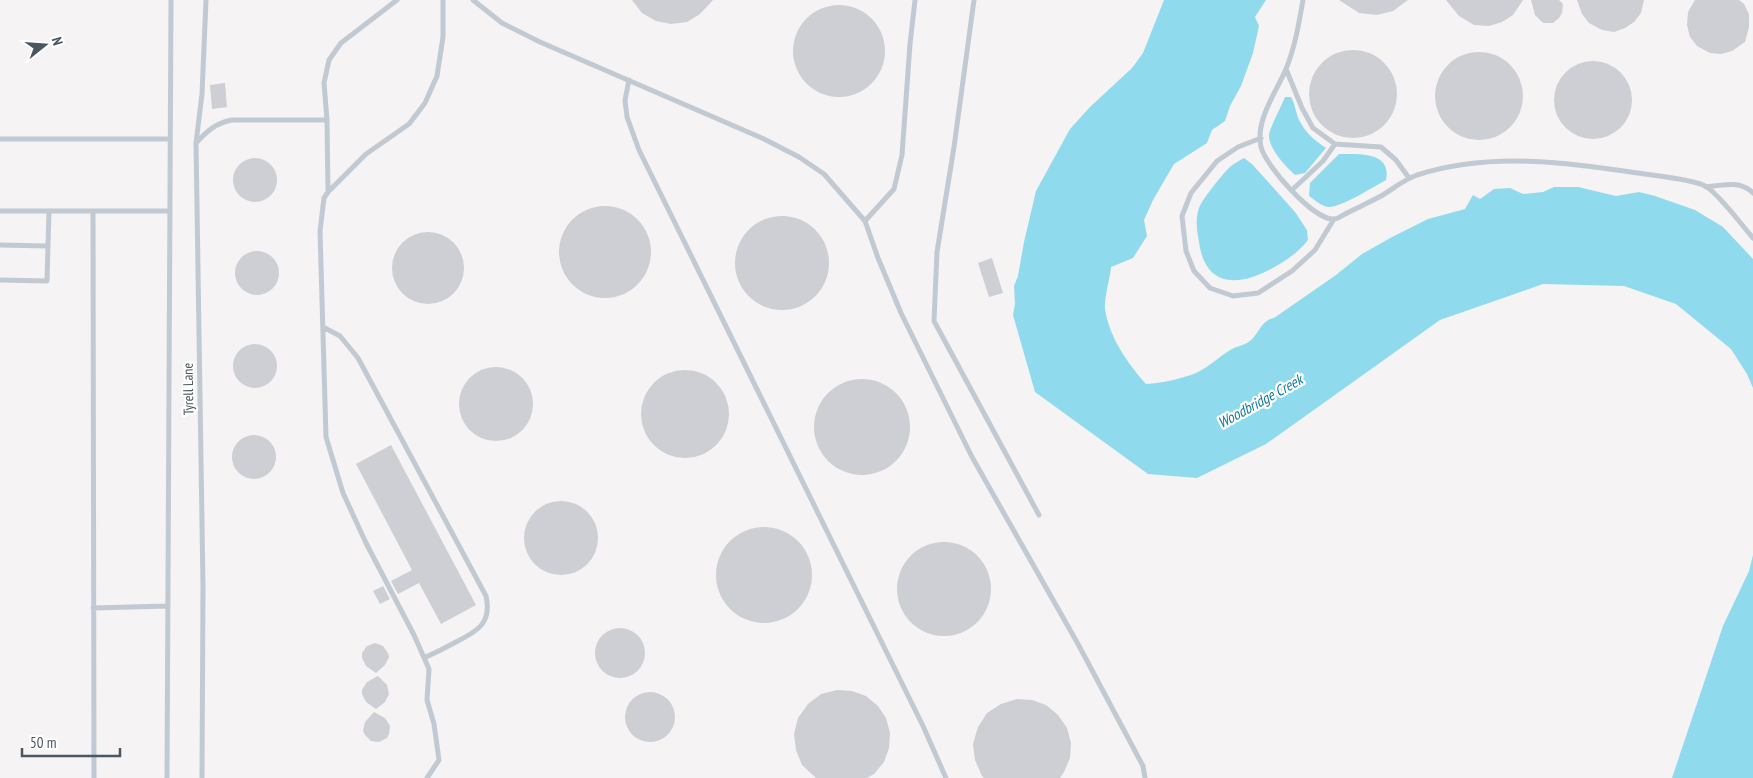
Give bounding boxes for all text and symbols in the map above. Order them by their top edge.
north arrow [20,20,70,70]
text: N [48,35,67,47]
street label: Tyrell Lane [179,362,197,415]
water label: Woodbridge Creek [1214,369,1308,432]
scale bar [22,726,120,758]
text: 50 m [30,733,56,752]

